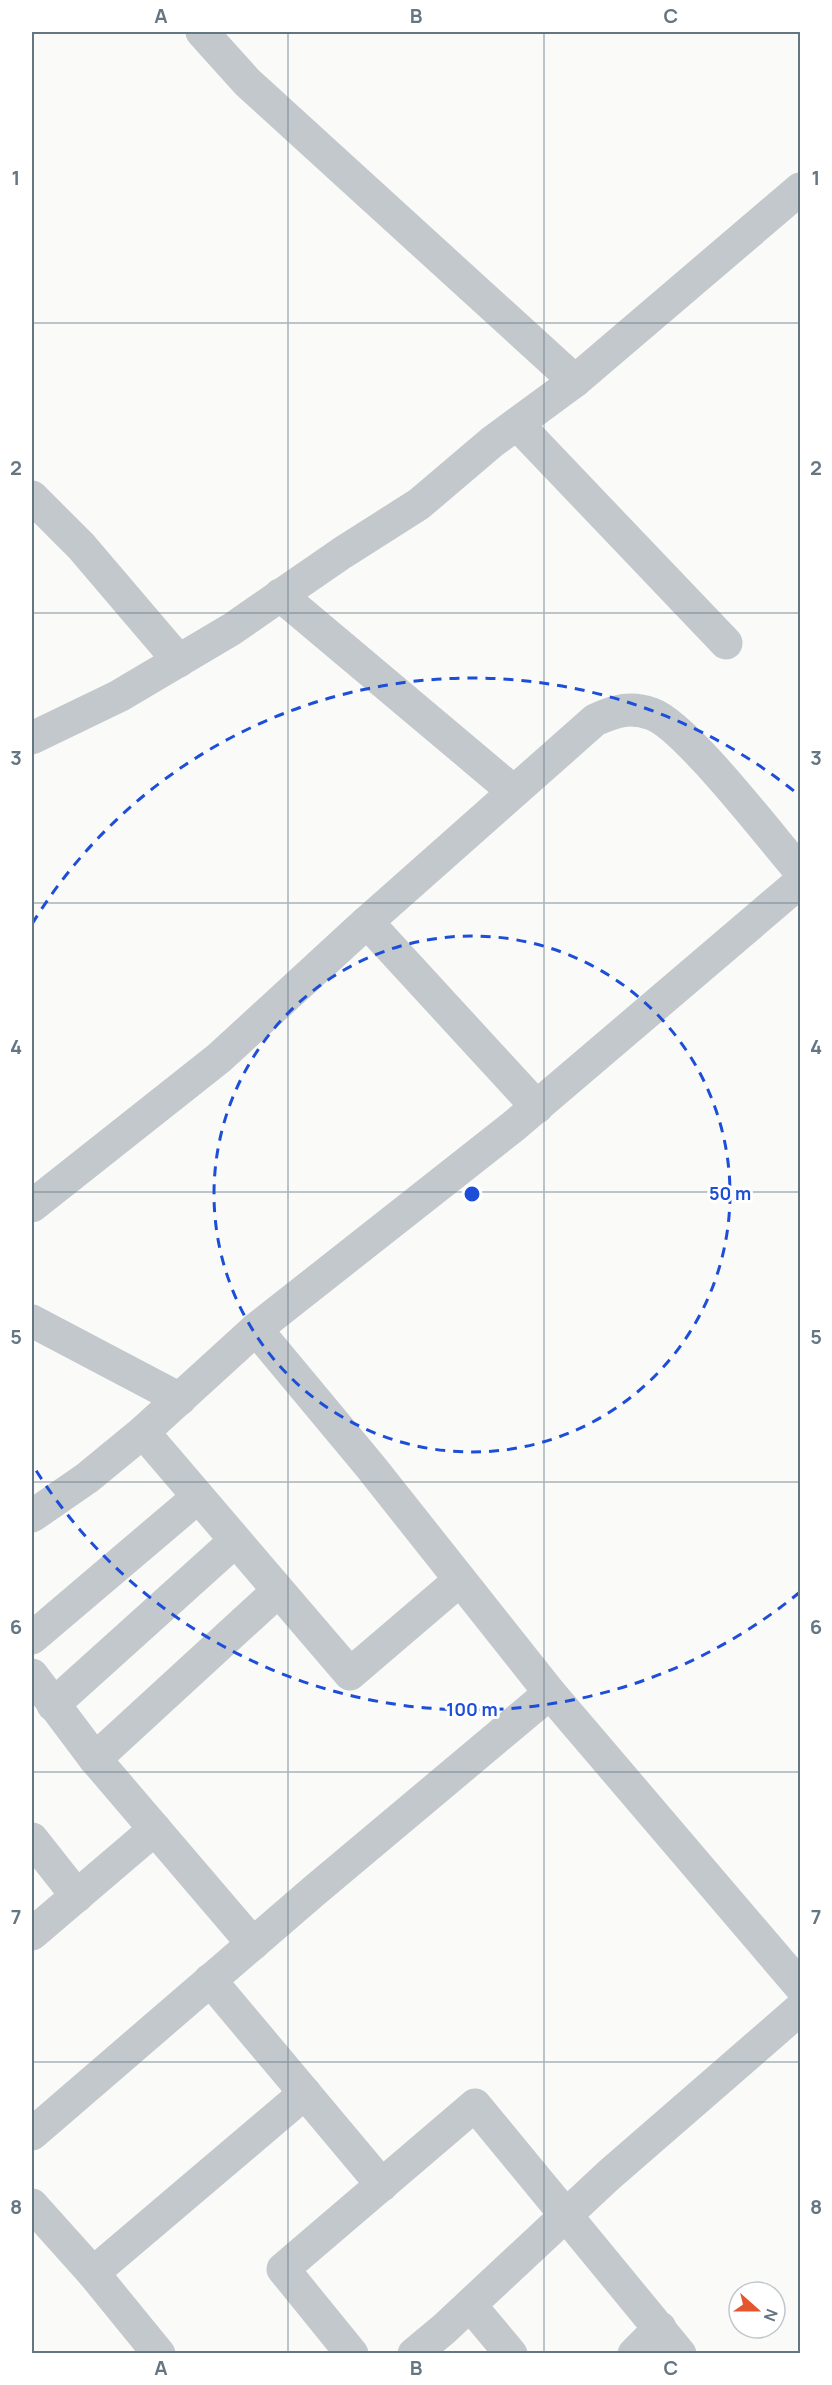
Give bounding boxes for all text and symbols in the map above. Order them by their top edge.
text: A [154,2,168,29]
text: B [410,2,423,29]
text: C [664,2,678,29]
text: 1 [12,164,20,191]
text: 1 [812,164,820,191]
text: 2 [10,454,22,481]
text: 2 [810,454,822,481]
text: 3 [10,744,22,771]
text: 3 [810,744,822,771]
text: 4 [10,1033,22,1060]
text: 4 [810,1033,822,1060]
text: 50 m [709,1181,751,1205]
centre of rings [462,1184,482,1204]
text: 5 [10,1323,22,1350]
text: 5 [810,1323,822,1350]
text: 6 [10,1613,22,1640]
text: 6 [810,1613,822,1640]
text: 100 m [446,1697,498,1721]
text: 7 [11,1903,21,1930]
text: 7 [811,1903,821,1930]
text: 8 [10,2193,22,2220]
text: 8 [810,2193,822,2220]
north arrow [727,2280,787,2340]
text: N [759,2306,783,2325]
text: A [154,2354,168,2381]
text: B [410,2354,423,2381]
text: C [664,2354,678,2381]

